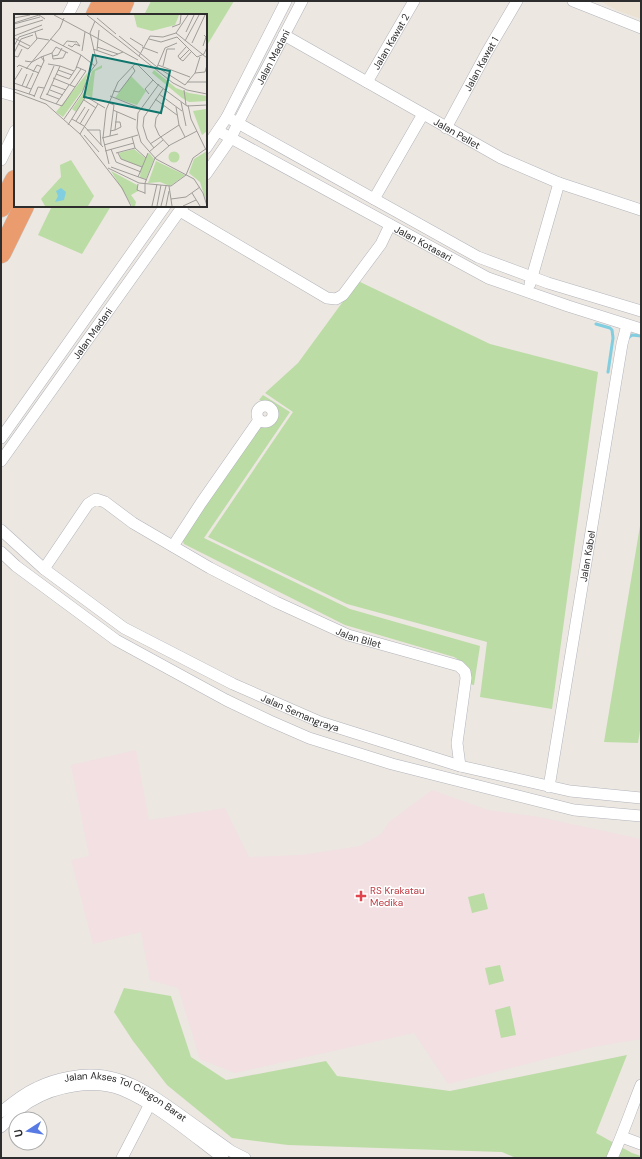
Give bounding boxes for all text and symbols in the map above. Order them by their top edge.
street label: Jalan Kawat 2 [370,11,412,72]
inset map [14,14,207,207]
street label: Jalan Madani [253,27,293,87]
street label: Jalan Kawat 1 [461,35,501,93]
street label: Jalan Pellet [431,115,483,152]
street label: Jalan Kotasari [392,222,454,264]
street label: Jalan Madani [70,305,115,362]
street label: Jalan Kabel [577,530,598,583]
street label: Jalan Bilet [334,624,383,651]
street label: Jalan Semangraya [259,691,341,735]
place label: RS Krakatau Medika [370,884,425,909]
marker: RS Krakatau Medika [355,890,367,902]
street label: Jalan Akses Tol Cilegon Barat [63,1069,189,1125]
north arrow [8,1111,48,1151]
text: U [11,1128,26,1138]

